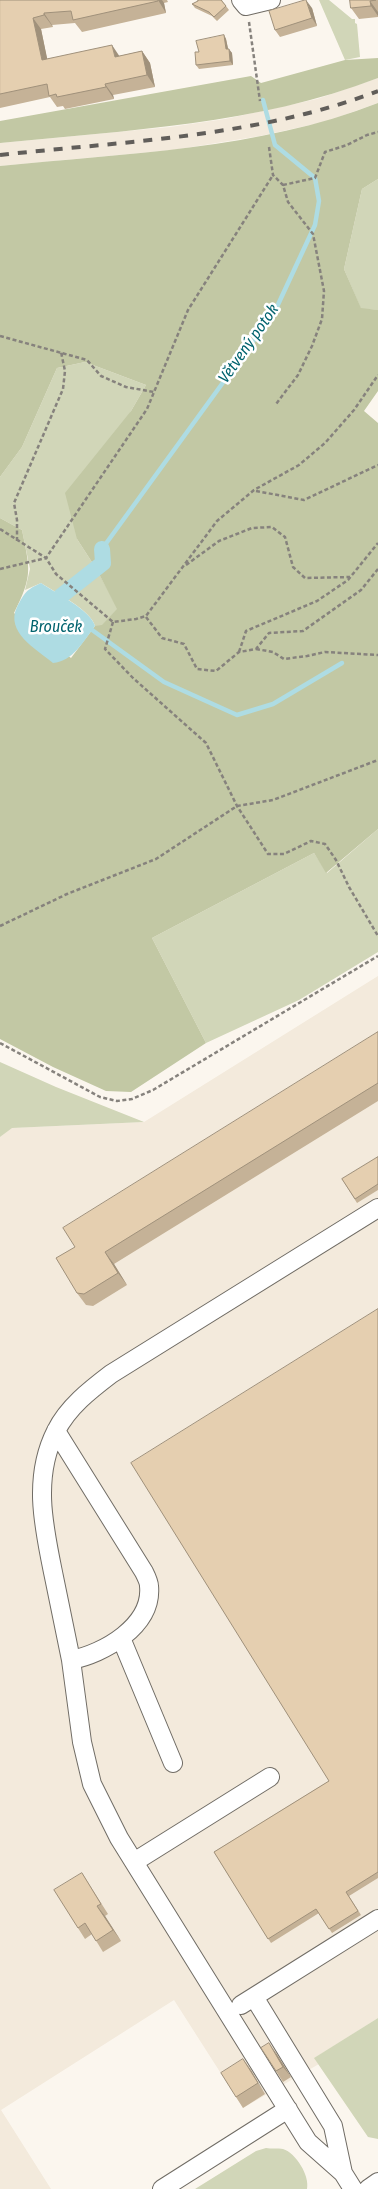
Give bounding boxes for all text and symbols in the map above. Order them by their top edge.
water label: Větvený potok [215,301,283,387]
water label: Brouček [30,618,82,638]

